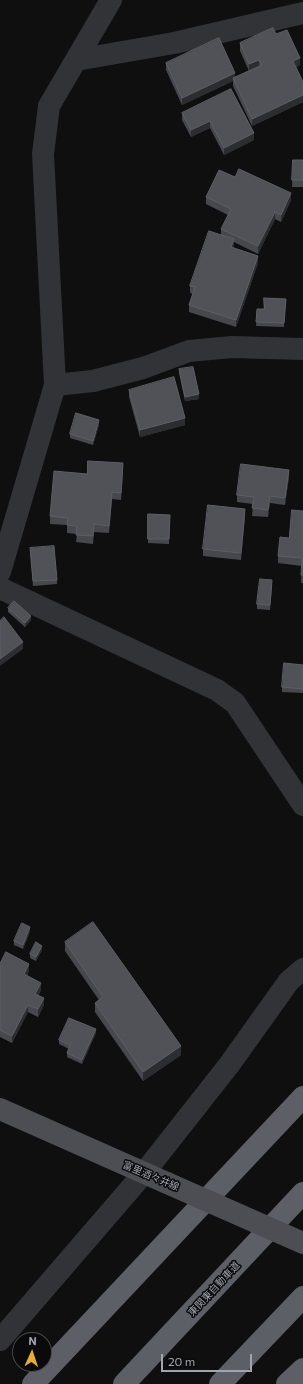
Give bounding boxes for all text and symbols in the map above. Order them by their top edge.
street label: 富里酒々井線 [121,1159,181,1193]
street label: 東関東自動車道 [186,1259,242,1319]
north arrow [12,1332,52,1372]
text: N [28,1334,37,1347]
scale bar [163,1346,254,1372]
text: 20 m [168,1354,195,1368]

